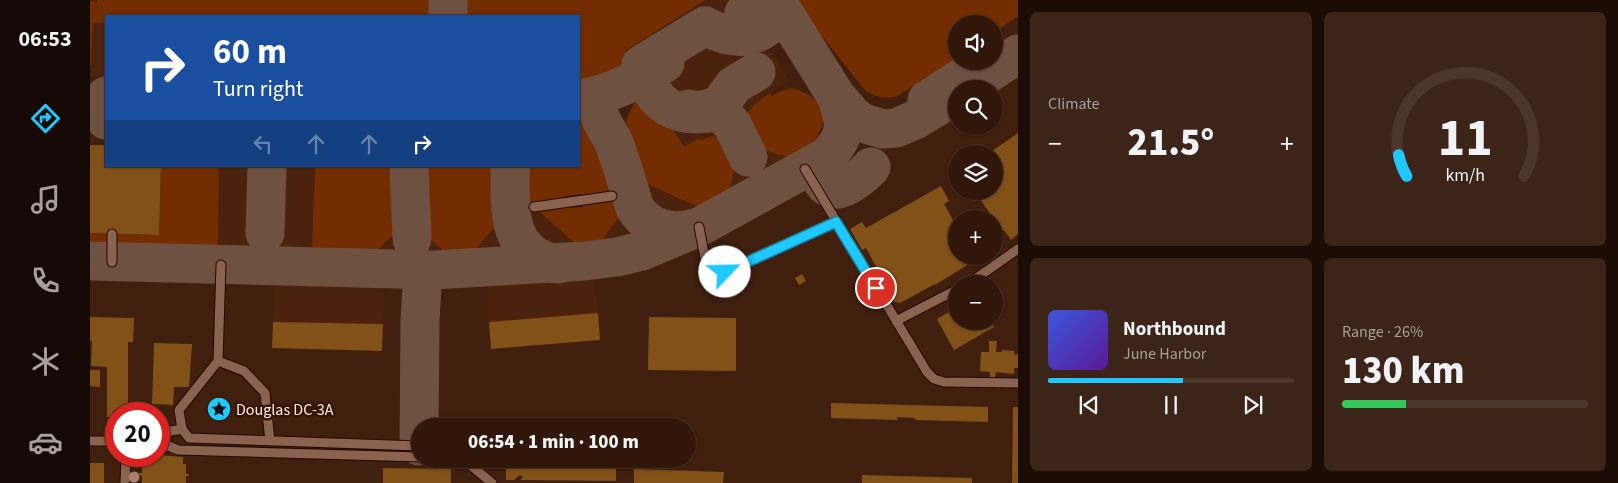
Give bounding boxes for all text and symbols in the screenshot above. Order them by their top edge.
map controls [948,15,1003,330]
button: sound [948,15,1003,70]
text: 06:53 [18,23,72,55]
text: 60 m [213,27,287,77]
icon: right [130,35,195,100]
text: Turn right [213,73,303,105]
button: search [948,80,1003,135]
text: Climate [1048,93,1099,115]
icon: directions [28,101,63,136]
text: 11 [1438,102,1492,176]
text: 21.5° [1128,116,1214,170]
text: − [1048,124,1062,164]
text: + [1280,124,1294,164]
icon: left [249,130,277,158]
icon: ahead [302,130,330,158]
icon: ahead [355,130,383,158]
icon: right [408,130,436,158]
button: layers [948,145,1003,200]
text: km/h [1445,163,1485,188]
icon: music [28,182,63,217]
button: + [948,210,1003,265]
position arrow [698,245,750,297]
icon: phone [28,263,63,298]
pin [855,267,897,309]
icon: arrive [862,274,890,302]
button: − [948,275,1003,330]
text: Northbound [1123,316,1226,343]
text: Range · 26% [1342,321,1423,343]
text: June Harbor [1123,343,1206,365]
icon: climate [28,344,63,379]
text: 130 km [1342,344,1464,398]
icon: previous [1075,391,1103,419]
icon: pause [1157,391,1185,419]
icon: next [1239,391,1267,419]
place icon: Douglas DC-3A [206,396,232,422]
place label: Douglas DC-3A [236,399,334,421]
speed limit sign: 20 [105,402,170,467]
icon: car [28,425,63,460]
text: 06:54 · 1 min · 100 m [468,429,639,456]

